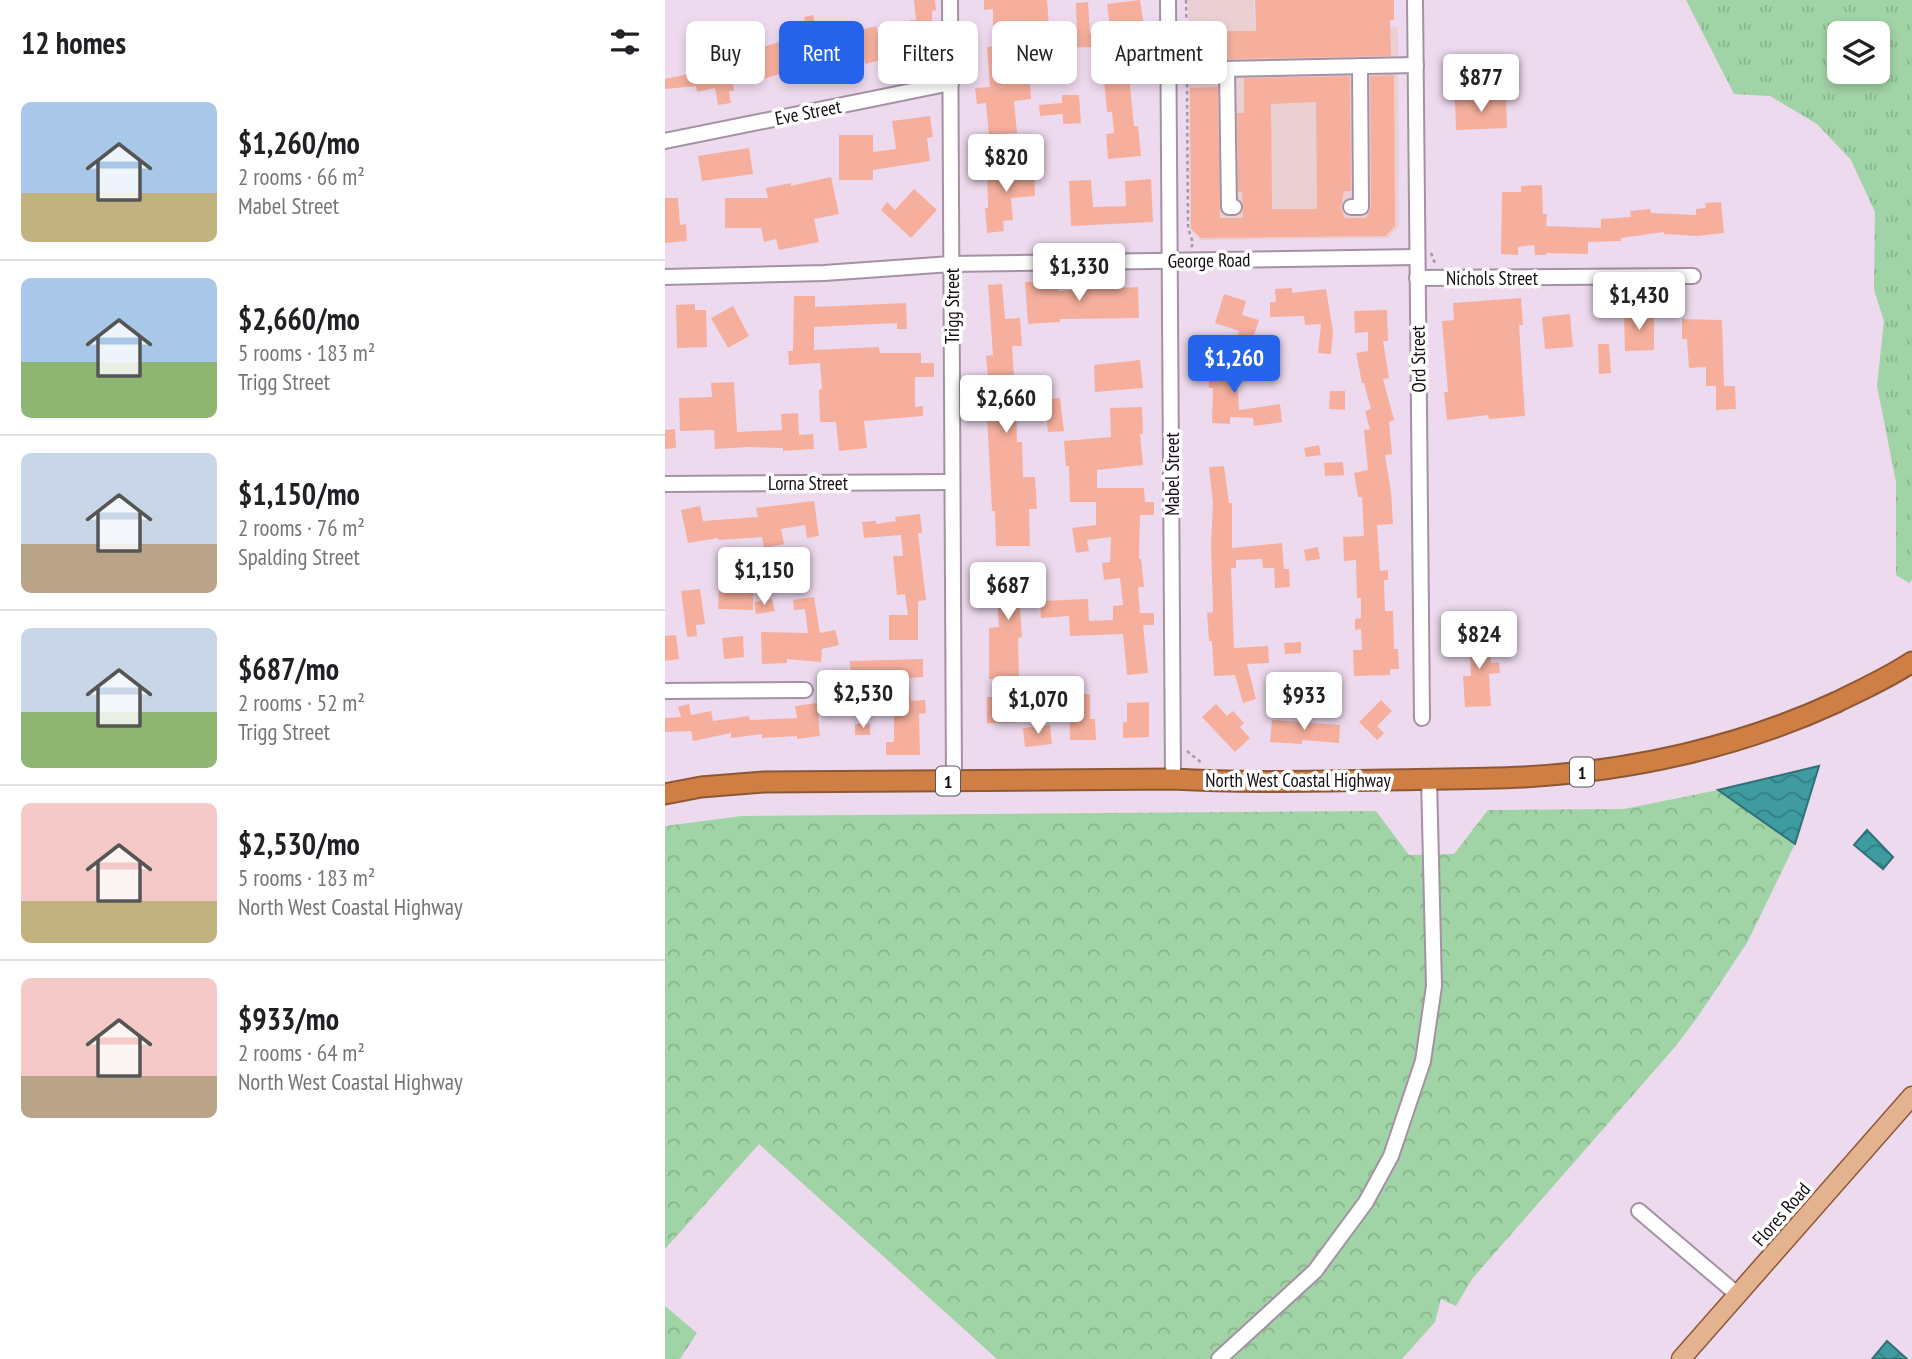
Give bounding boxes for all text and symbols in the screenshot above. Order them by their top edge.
chip: Buy [686,21,765,84]
chip: Rent [779,21,864,84]
chip: Filters [878,21,978,84]
chip: New [992,21,1077,84]
chip: Apartment [1091,21,1227,84]
map controls [1827,21,1890,84]
button: layers [1827,21,1890,84]
text: 12 homes [21,23,126,62]
icon: filters [606,23,644,61]
pin: $877 [1440,54,1522,114]
text: $877 [1459,62,1503,91]
street label: Eve Street [773,94,844,130]
text: $1,260/mo [238,123,360,162]
icon: home [77,130,161,214]
pin: $820 [965,134,1047,194]
text: $820 [984,142,1028,171]
text: 2 rooms · 66 m² [238,162,365,191]
text: Mabel Street [238,191,339,220]
pin: $1,330 [1022,244,1136,303]
street label: George Road [1167,247,1251,273]
text: $1,330 [1049,251,1109,280]
street label: Nichols Street [1446,266,1539,290]
street label: Trigg Street [940,267,964,344]
pin: $1,430 [1582,272,1696,332]
text: $1,430 [1609,280,1669,309]
text: $2,660/mo [238,299,360,338]
icon: home [77,306,161,390]
street label: Ord Street [1405,324,1431,393]
pin: $1,260 [1177,336,1291,395]
text: 5 rooms · 183 m² [238,338,375,367]
text: $1,260 [1204,343,1264,372]
text: Trigg Street [238,367,330,396]
pin: $2,660 [949,376,1063,435]
text: $2,660 [976,383,1036,412]
street label: Mabel Street [1160,431,1184,516]
street label: Lorna Street [768,471,849,495]
text: $1,150/mo [238,474,360,513]
icon: home [77,481,161,565]
text: 2 rooms · 76 m² [238,513,365,542]
text: Spalding Street [238,542,360,571]
pin: $1,150 [707,548,821,607]
text: $1,150 [734,555,794,584]
pin: $687 [967,562,1049,622]
text: $687 [986,570,1030,599]
pin: $824 [1438,612,1520,671]
text: $824 [1457,619,1501,648]
text: $687/mo [238,649,339,688]
icon: home [77,656,161,740]
pin: $2,530 [806,670,920,730]
pin: $933 [1263,672,1345,732]
pin: $1,070 [981,676,1095,736]
text: $2,530 [833,678,893,707]
text: $933 [1282,680,1326,709]
text: $1,070 [1008,684,1068,713]
text: 2 rooms · 52 m² [238,688,365,717]
text: Trigg Street [238,717,330,746]
road number: 1 [1570,758,1594,786]
road number: 1 [936,766,960,796]
street label: North West Coastal Highway [1205,768,1392,792]
text: $2,530/mo [238,824,360,863]
icon: home [77,831,161,915]
text: 5 rooms · 183 m² [238,863,375,892]
text: North West Coastal Highway [238,892,463,921]
text: $933/mo [238,999,339,1038]
icon: home [77,1006,161,1090]
text: 2 rooms · 64 m² [238,1038,365,1067]
text: North West Coastal Highway [238,1067,463,1096]
street label: Flores Road [1747,1177,1815,1251]

